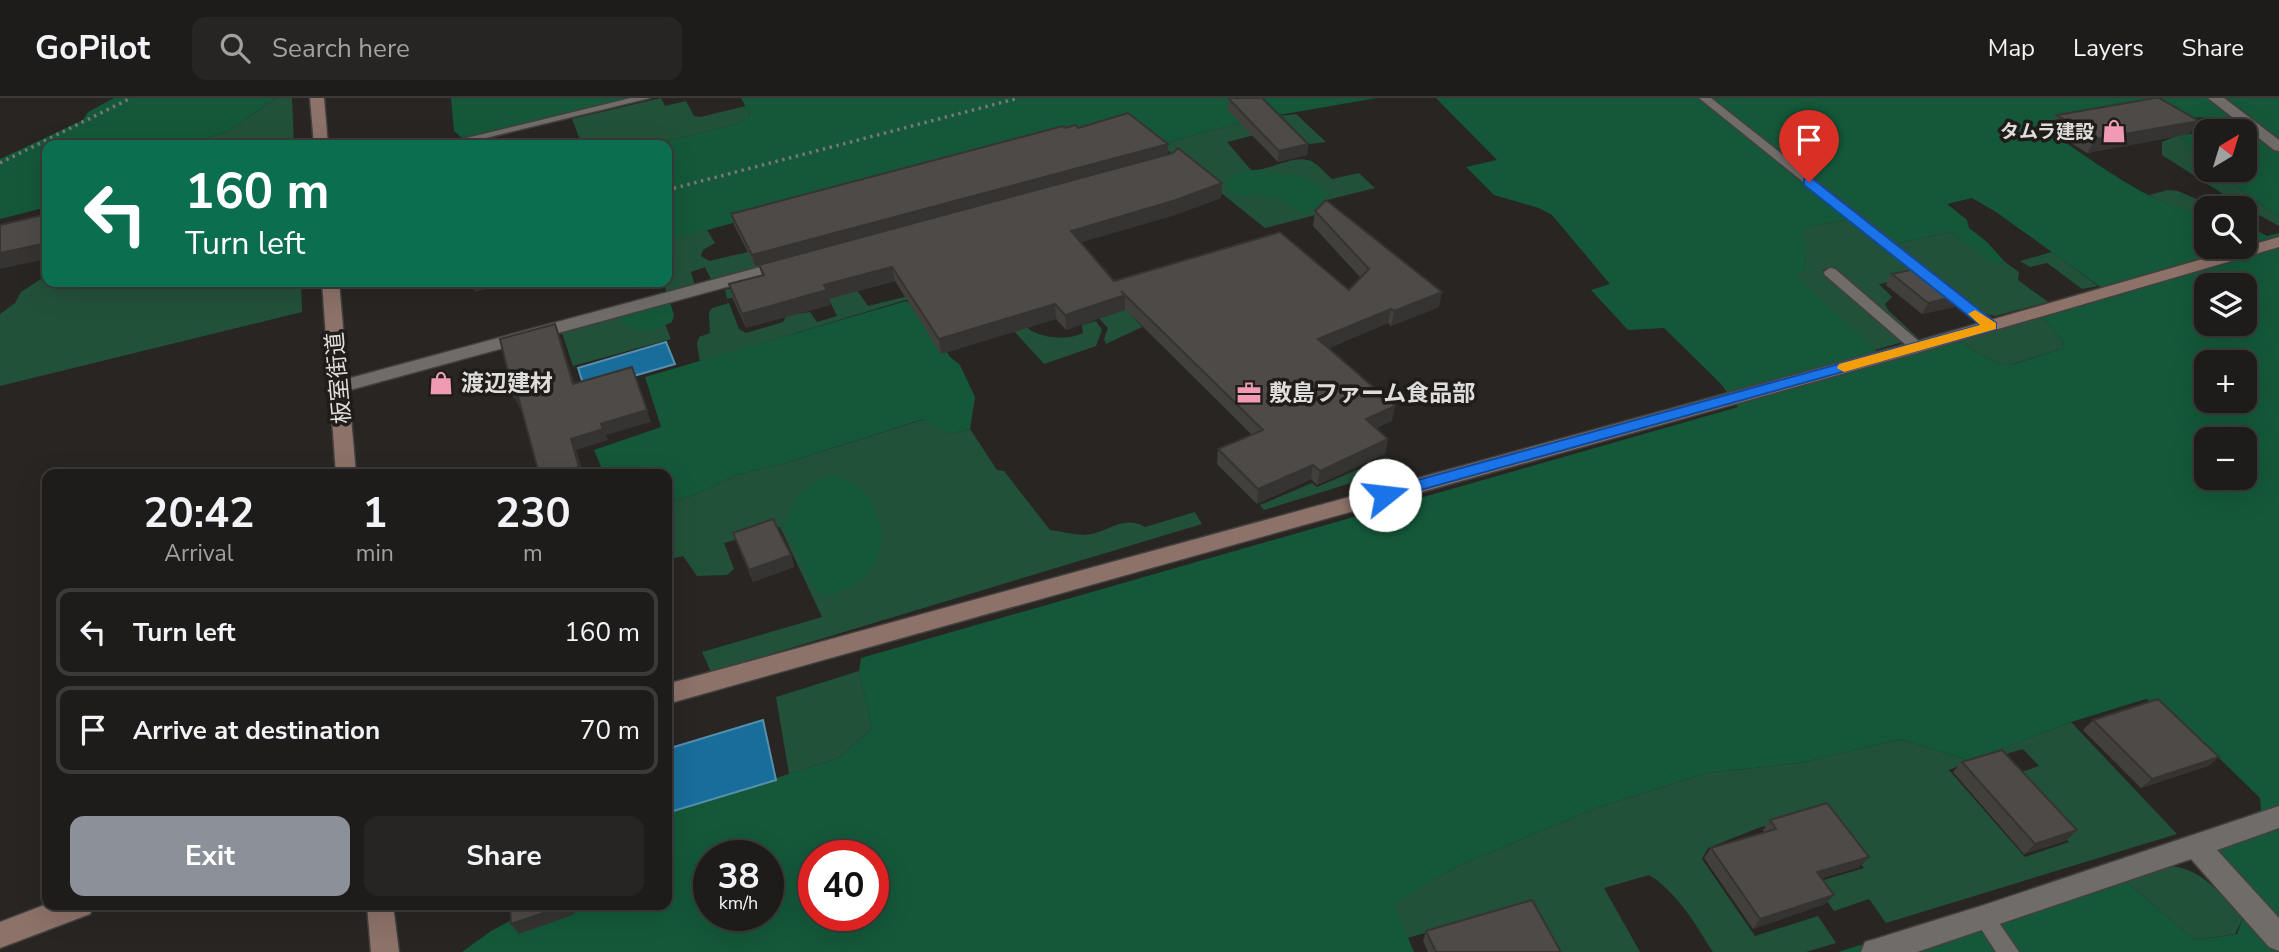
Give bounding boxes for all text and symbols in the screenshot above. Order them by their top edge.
search box [192,17,682,80]
text: GoPilot [35,26,150,71]
icon: search [216,29,254,67]
text: Search here [272,31,410,66]
text: Map [1988,32,2035,64]
text: Layers [2073,32,2144,64]
text: Share [2182,32,2244,64]
pin [1779,110,1839,182]
shop icon: タムラ建設 [2100,117,2128,145]
place label: タムラ建設 [2000,119,2094,145]
north arrow [2194,119,2258,182]
map controls [2194,119,2257,490]
icon: arrive [1790,121,1828,159]
text: 160 m [185,158,329,225]
icon: left [70,168,161,259]
button: search [2194,196,2257,259]
text: Turn left [185,222,305,265]
button: layers [2194,273,2257,336]
street label: 板室街道 [319,331,358,425]
button: + [2194,350,2257,413]
place label: 渡辺建材 [461,368,553,399]
shop icon: 渡辺建材 [427,369,455,397]
place label: 敷島ファーム食品部 [1269,378,1475,409]
office icon: 敷島ファーム食品部 [1235,379,1263,407]
button: − [2194,427,2257,490]
position arrow [1348,458,1422,532]
text: 20:42 [143,485,254,542]
text: 1 [362,485,387,542]
text: 230 [495,485,571,542]
text: Arrival [164,538,233,569]
text: min [356,538,394,569]
text: m [523,538,543,569]
icon: left [74,613,112,651]
text: Turn left [133,615,236,650]
text: 160 m [564,615,640,650]
icon: arrive [74,711,112,749]
text: Arrive at destination [133,713,380,748]
text: 70 m [580,713,640,748]
button: Exit [70,816,350,896]
button: Share [364,816,644,896]
speed limit sign: 40 [798,840,889,931]
text: 38 [717,853,760,900]
text: km/h [719,891,758,915]

